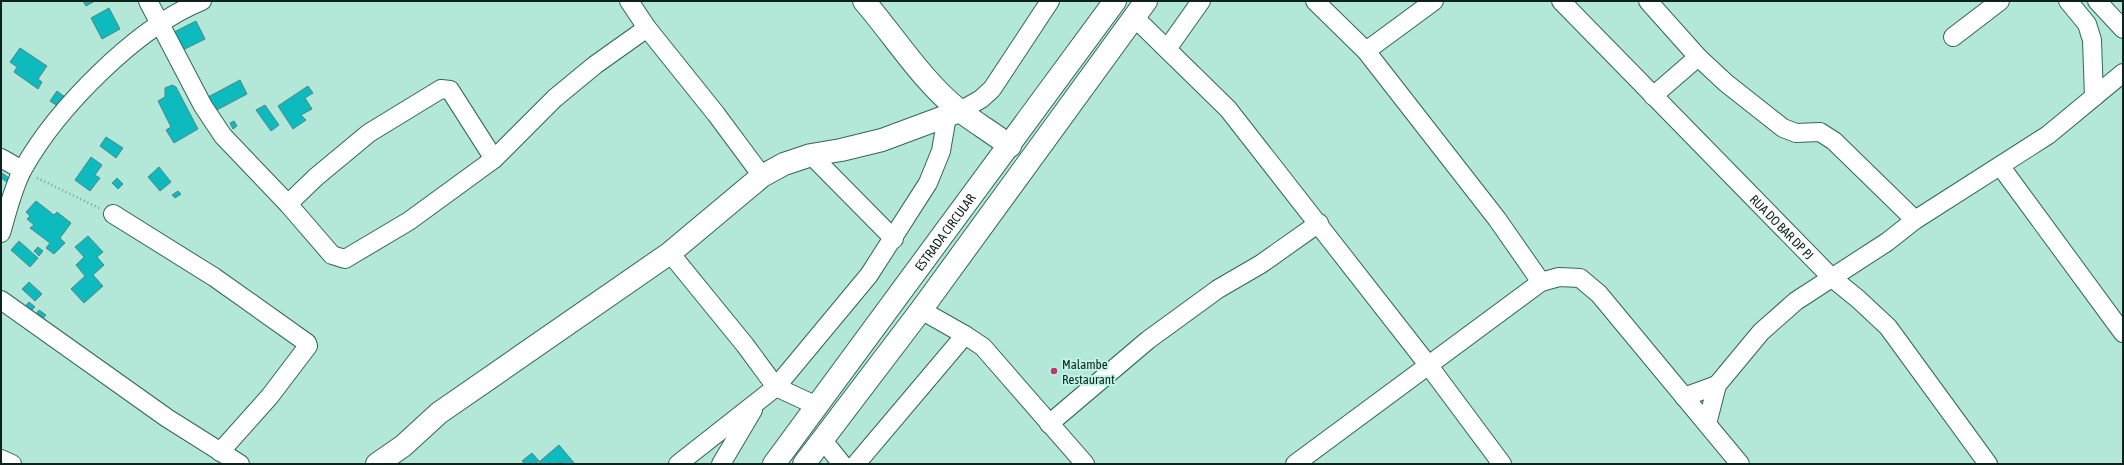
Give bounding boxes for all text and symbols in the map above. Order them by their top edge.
street label: ESTRADA CIRCULAR [911,190,978,274]
street label: RUA DO BAR DP PJ [1747,191,1817,262]
place label: Malambe Restaurant [1062,357,1115,387]
marker: Malambe Restaurant [1049,366,1059,376]

